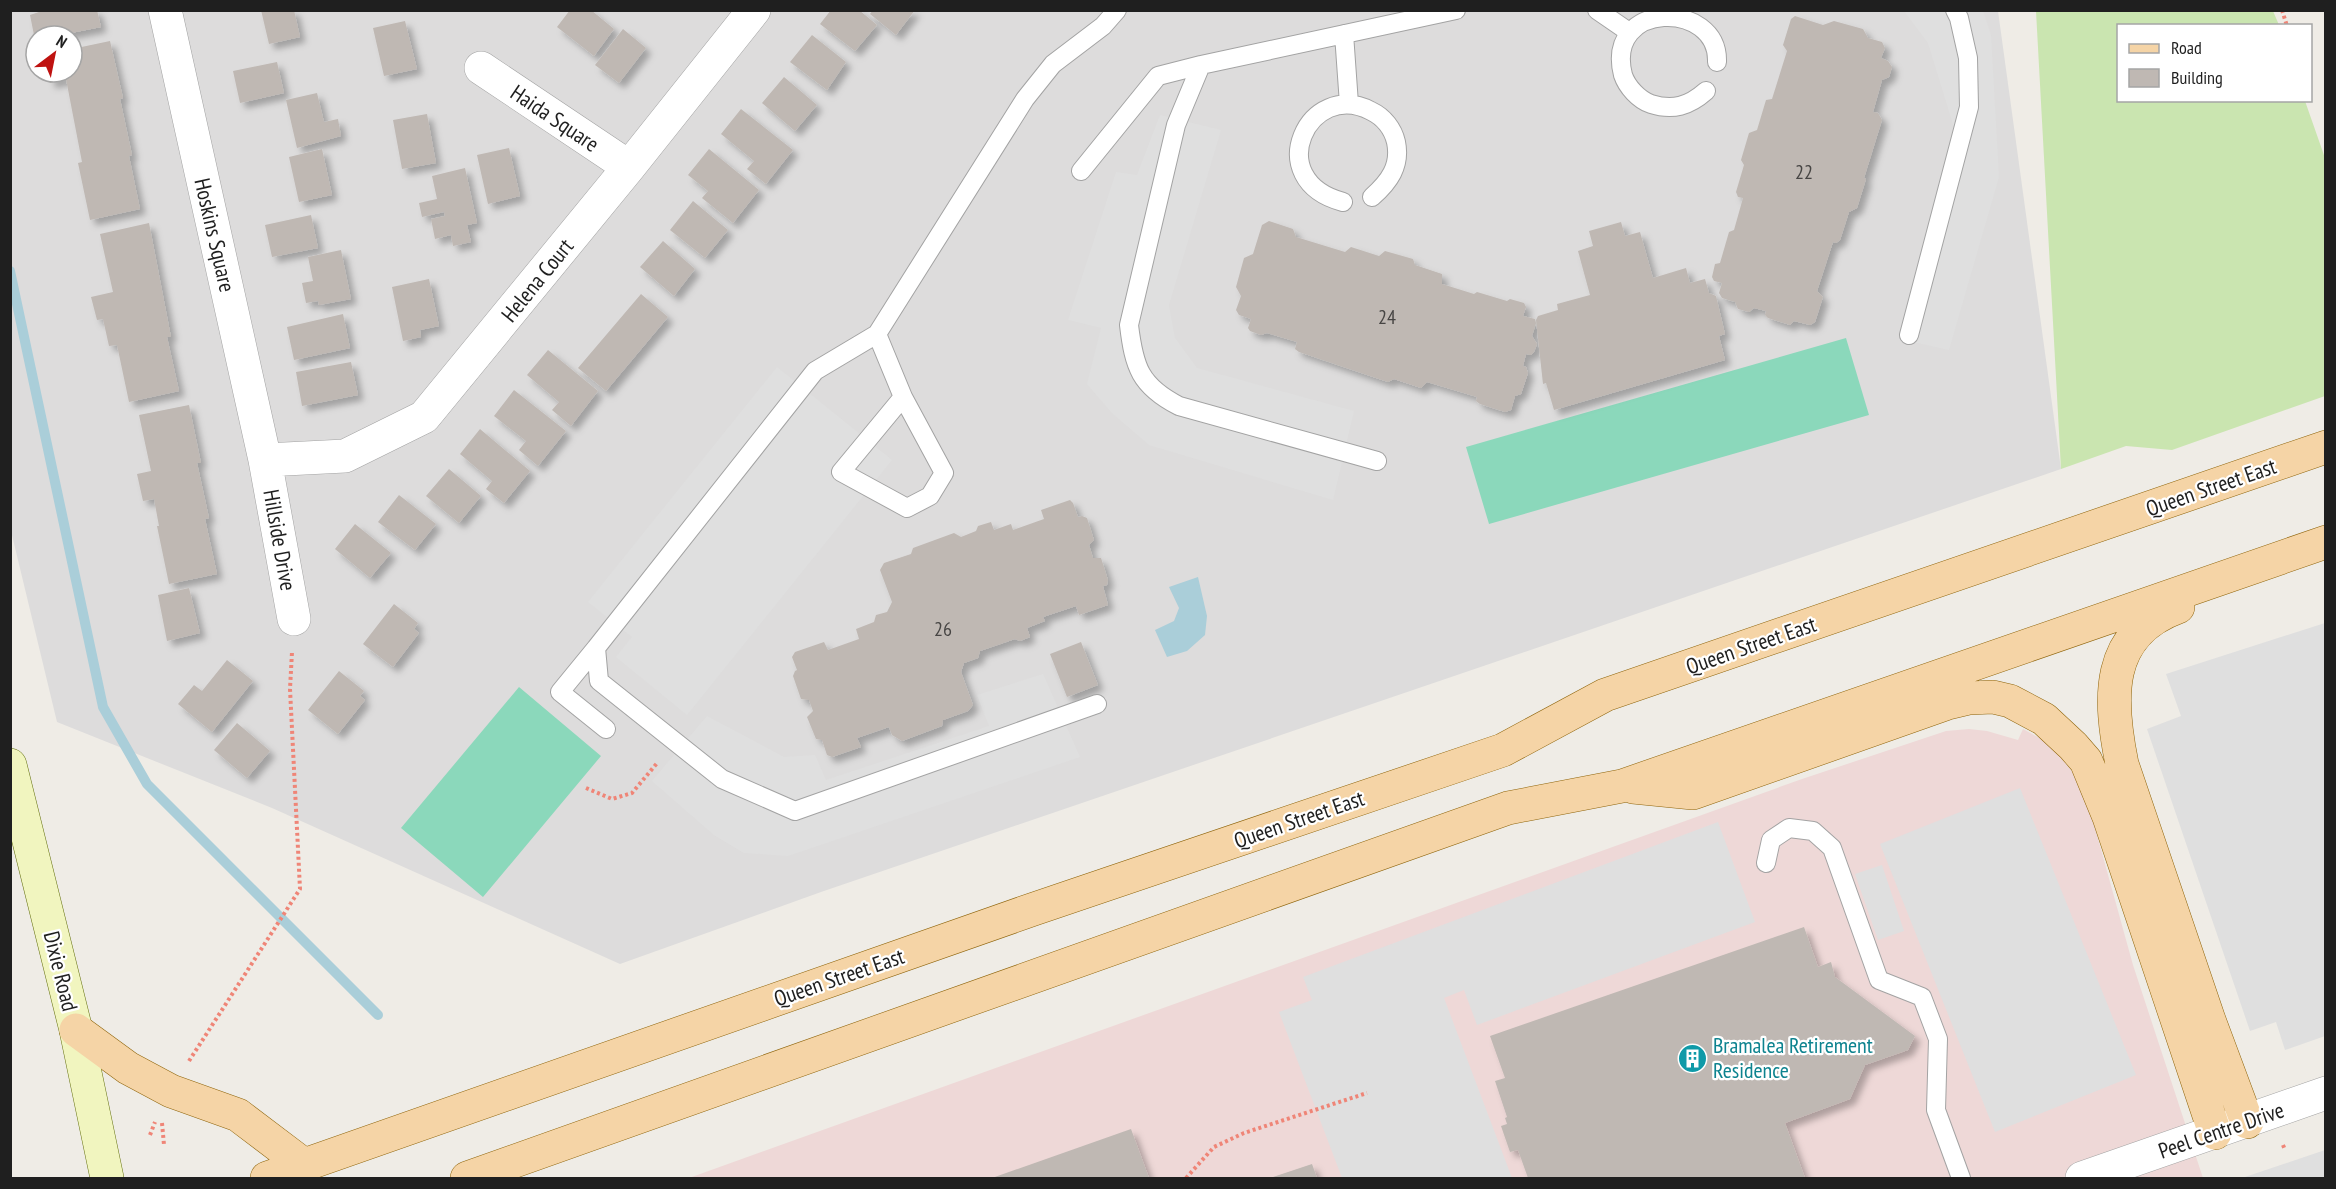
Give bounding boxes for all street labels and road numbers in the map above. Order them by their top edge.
street label: Haida Square [505,78,605,158]
street label: Hoskins Square [188,175,242,295]
street label: Helena Court [495,233,579,327]
street label: Queen Street East [2142,452,2280,522]
street label: Hillside Drive [257,487,303,593]
street label: Queen Street East [1682,610,1820,680]
street label: Queen Street East [1230,784,1368,854]
street label: Dixie Road [38,928,84,1014]
street label: Queen Street East [770,942,908,1012]
street label: Peel Centre Drive [2154,1095,2288,1165]

